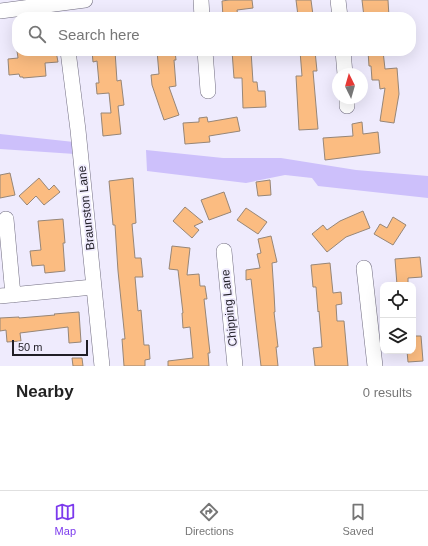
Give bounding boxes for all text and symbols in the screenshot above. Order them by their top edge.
search box [12,12,416,56]
icon: search [26,23,48,45]
text: Search here [58,26,140,43]
north arrow [332,68,368,104]
street label: Braunston Lane [75,165,97,251]
street label: Chipping Lane [218,268,240,347]
map controls [380,282,416,354]
button: locate [380,282,416,318]
button: layers [380,318,416,354]
scale bar [12,338,88,357]
text: 50 m [18,341,42,353]
text: Nearby [16,382,74,401]
text: 0 results [363,385,412,400]
tab: Map [54,501,76,537]
tab: Directions [185,501,234,537]
tab: Saved [342,501,374,537]

